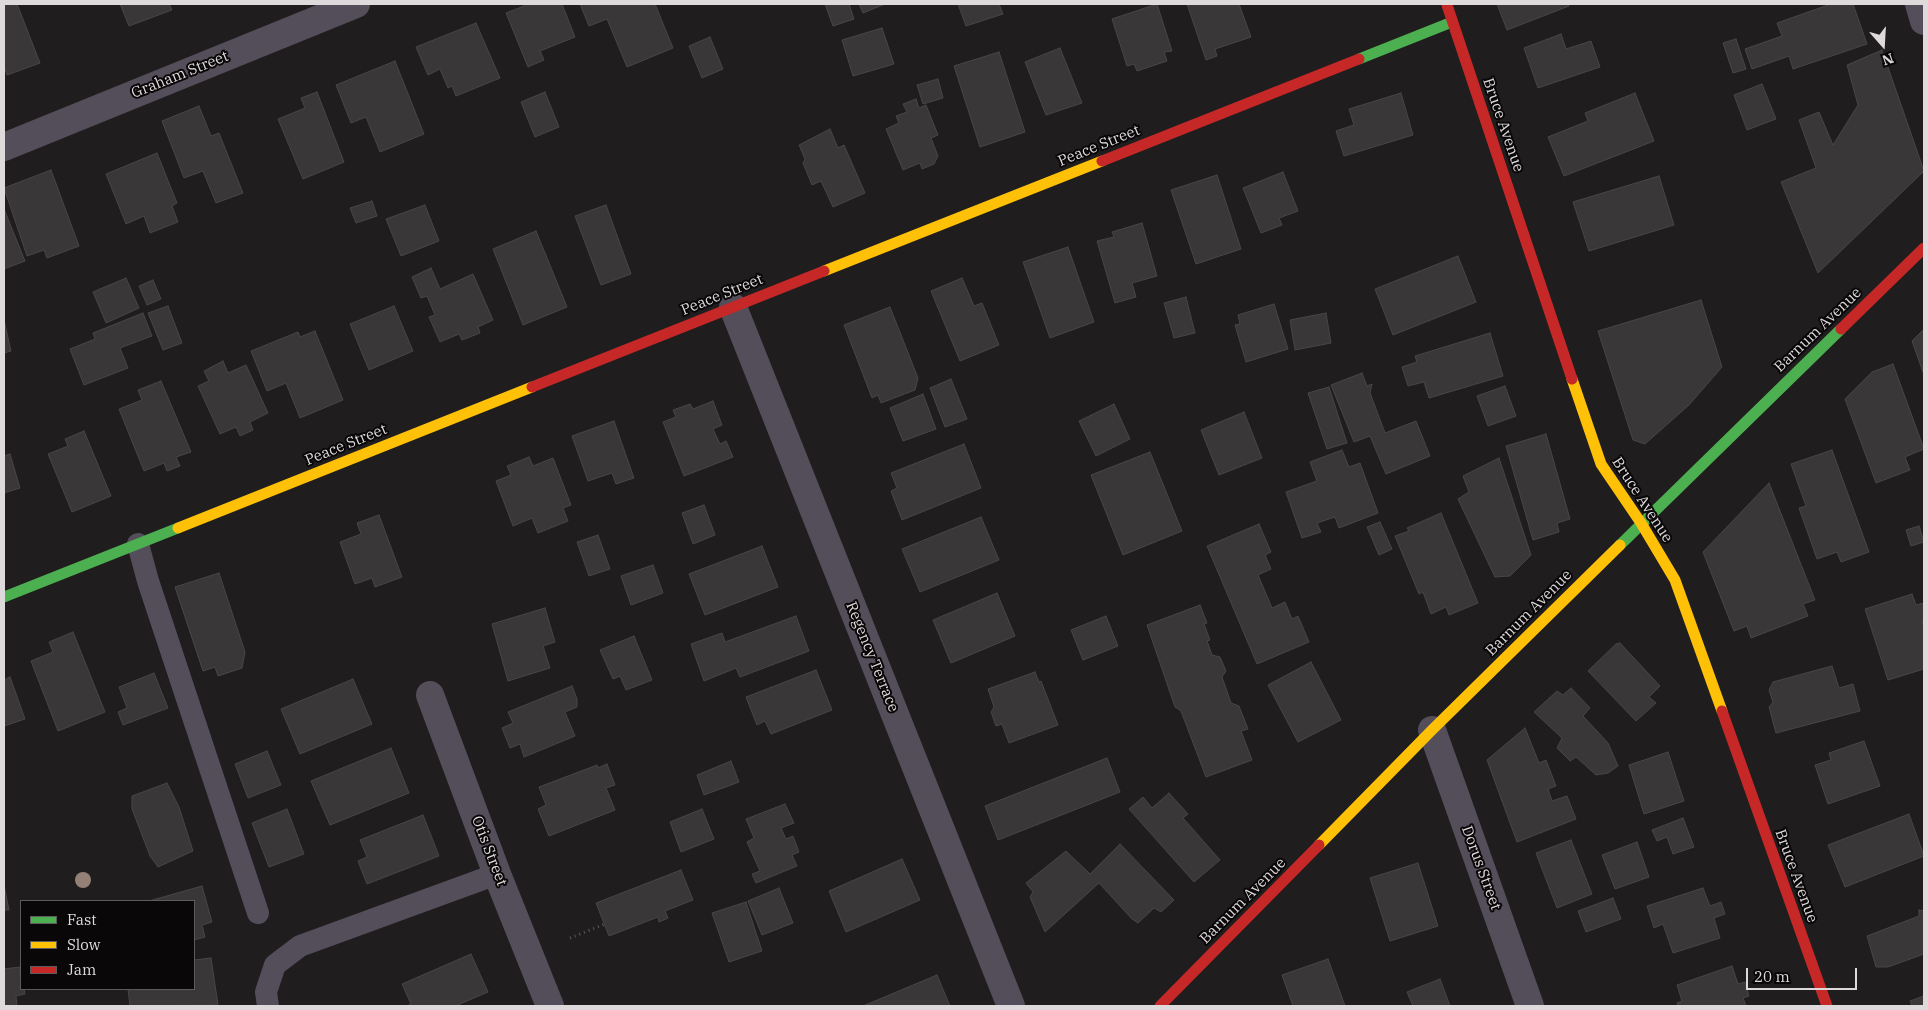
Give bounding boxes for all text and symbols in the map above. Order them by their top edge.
north arrow [1858,20,1908,70]
street label: Graham Street [129,47,231,103]
text: N [1880,49,1896,69]
street label: Bruce Avenue [1479,76,1527,174]
street label: Peace Street [1055,121,1143,171]
street label: Peace Street [678,270,766,320]
street label: Barnum Avenue [1771,284,1865,376]
street label: Peace Street [302,420,390,470]
street label: Bruce Avenue [1608,454,1676,546]
street label: Barnum Avenue [1482,566,1576,660]
street label: Regency Terrace [842,599,902,715]
street label: Otis Street [467,813,511,889]
street label: Dorus Street [1457,823,1505,913]
street label: Bruce Avenue [1771,827,1821,925]
street label: Barnum Avenue [1196,854,1290,948]
legend [20,900,195,990]
text: Fast [67,910,97,929]
text: Slow [67,935,100,954]
scale bar [1748,958,1859,990]
text: Jam [67,960,96,979]
text: 20 m [1754,967,1790,986]

